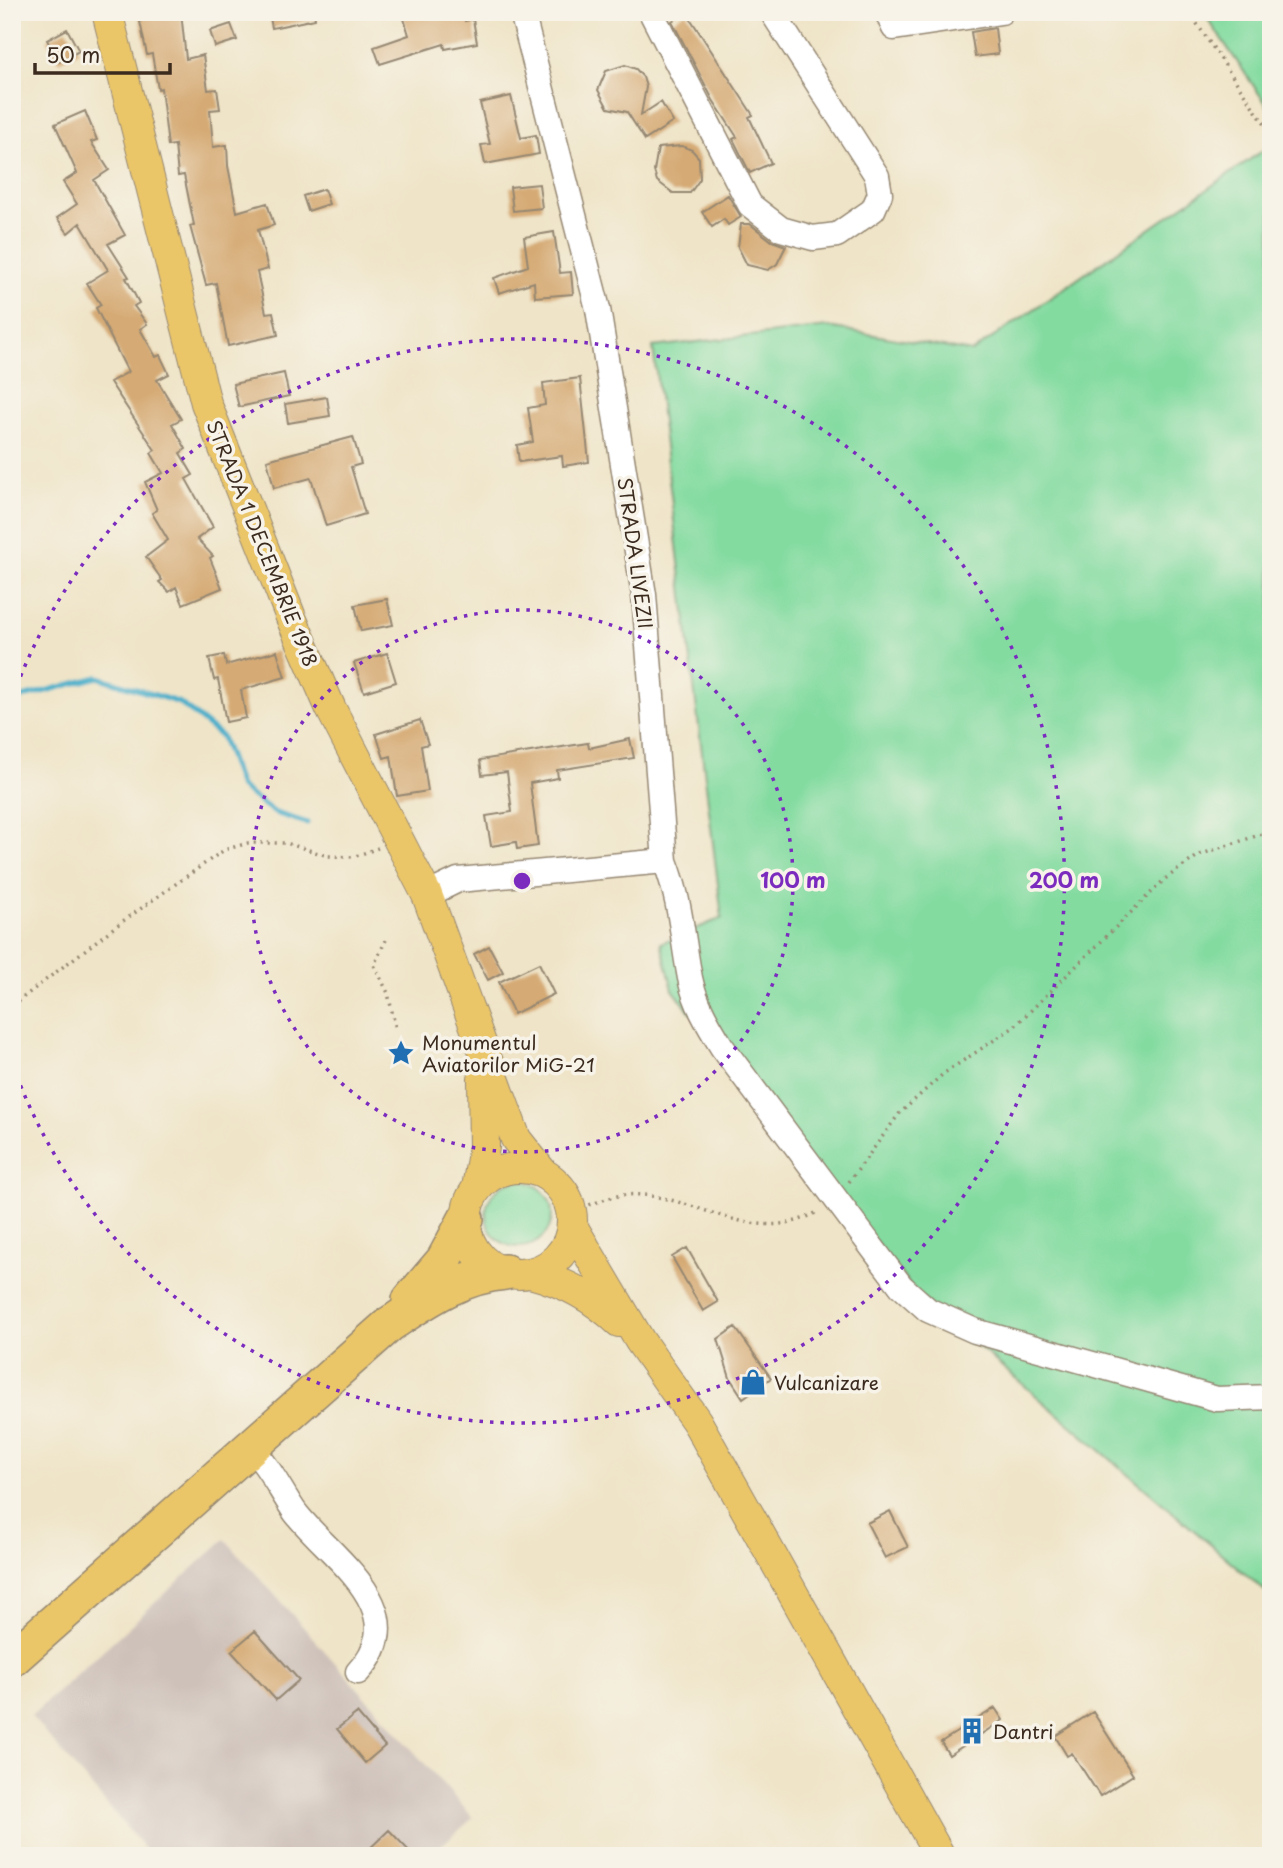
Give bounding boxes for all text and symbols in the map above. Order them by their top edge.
scale bar [35,32,170,76]
text: 50 m [46,38,100,70]
street label: STRADA 1 DECEMBRIE 1918 [201,415,325,671]
street label: STRADA LIVEZII [612,475,660,631]
text: 100 m [760,863,826,895]
text: 200 m [1029,863,1099,895]
centre of rings [510,869,534,893]
place label: Monumentul Aviatorilor MiG-21 [422,1028,595,1078]
place icon: Monumentul Aviatorilor MiG-21 [386,1038,416,1068]
shop icon: Vulcanizare [738,1367,768,1397]
place label: Vulcanizare [774,1368,879,1396]
building icon: Dantri [957,1716,987,1746]
place label: Dantri [993,1717,1054,1745]

